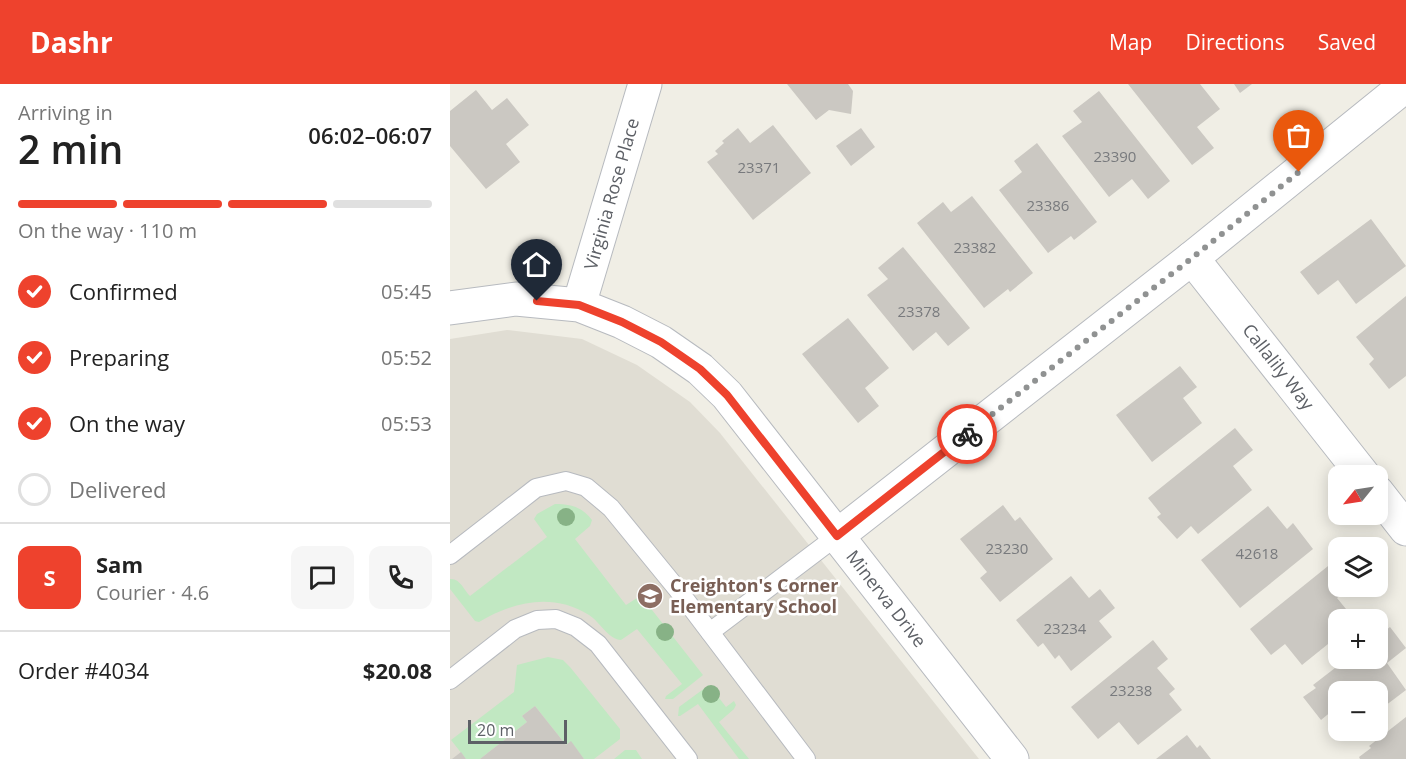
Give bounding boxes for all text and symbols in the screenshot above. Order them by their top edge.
text: Dashr [30,23,113,61]
text: Map [1109,28,1152,56]
text: Directions [1185,28,1285,56]
text: Saved [1318,28,1376,56]
text: Arriving in [18,99,113,126]
pin [1273,110,1324,172]
street label: Virginia Rose Place [578,115,644,272]
icon: bag [1282,119,1315,152]
text: 06:02–06:07 [308,120,432,150]
text: 2 min [18,122,123,175]
house number: 23390 [1094,146,1136,166]
house number: 23371 [738,157,780,177]
house number: 23386 [1027,195,1069,215]
text: On the way · 110 m [18,217,197,244]
house number: 23382 [954,237,996,257]
pin [511,239,562,301]
icon: home [520,248,553,281]
icon: check [18,275,51,308]
text: Confirmed [69,276,178,306]
text: 05:45 [381,278,432,305]
house number: 23378 [898,301,940,321]
street label: Callalily Way [1238,318,1321,415]
icon: check [18,341,51,374]
text: Preparing [69,342,169,372]
text: 05:52 [381,344,432,371]
courier [937,404,997,464]
icon: check [18,407,51,440]
text: On the way [69,408,185,438]
text: 05:53 [381,410,432,437]
icon: bike [951,418,984,451]
north arrow [1328,465,1388,525]
map controls [1328,465,1388,741]
text: Delivered [69,474,167,504]
button: layers [1328,537,1388,597]
house number: 23230 [986,538,1028,558]
house number: 42618 [1236,543,1278,563]
street label: Minerva Drive [841,545,932,652]
button: chat [291,546,354,609]
button: phone [369,546,432,609]
text: Sam [96,549,143,579]
text: S [43,562,56,592]
place label: Creighton's Corner Elementary School [670,573,838,618]
text: Courier · 4.6 [96,579,209,606]
school or university icon: Creighton's Corner Elementary School [635,581,665,611]
button: + [1328,609,1388,669]
house number: 23234 [1044,618,1087,638]
text: Order #4034 [18,655,149,685]
text: $20.08 [363,655,432,685]
house number: 23238 [1110,680,1152,700]
button: − [1328,681,1388,741]
scale bar [468,717,567,744]
text: 20 m [477,719,514,741]

